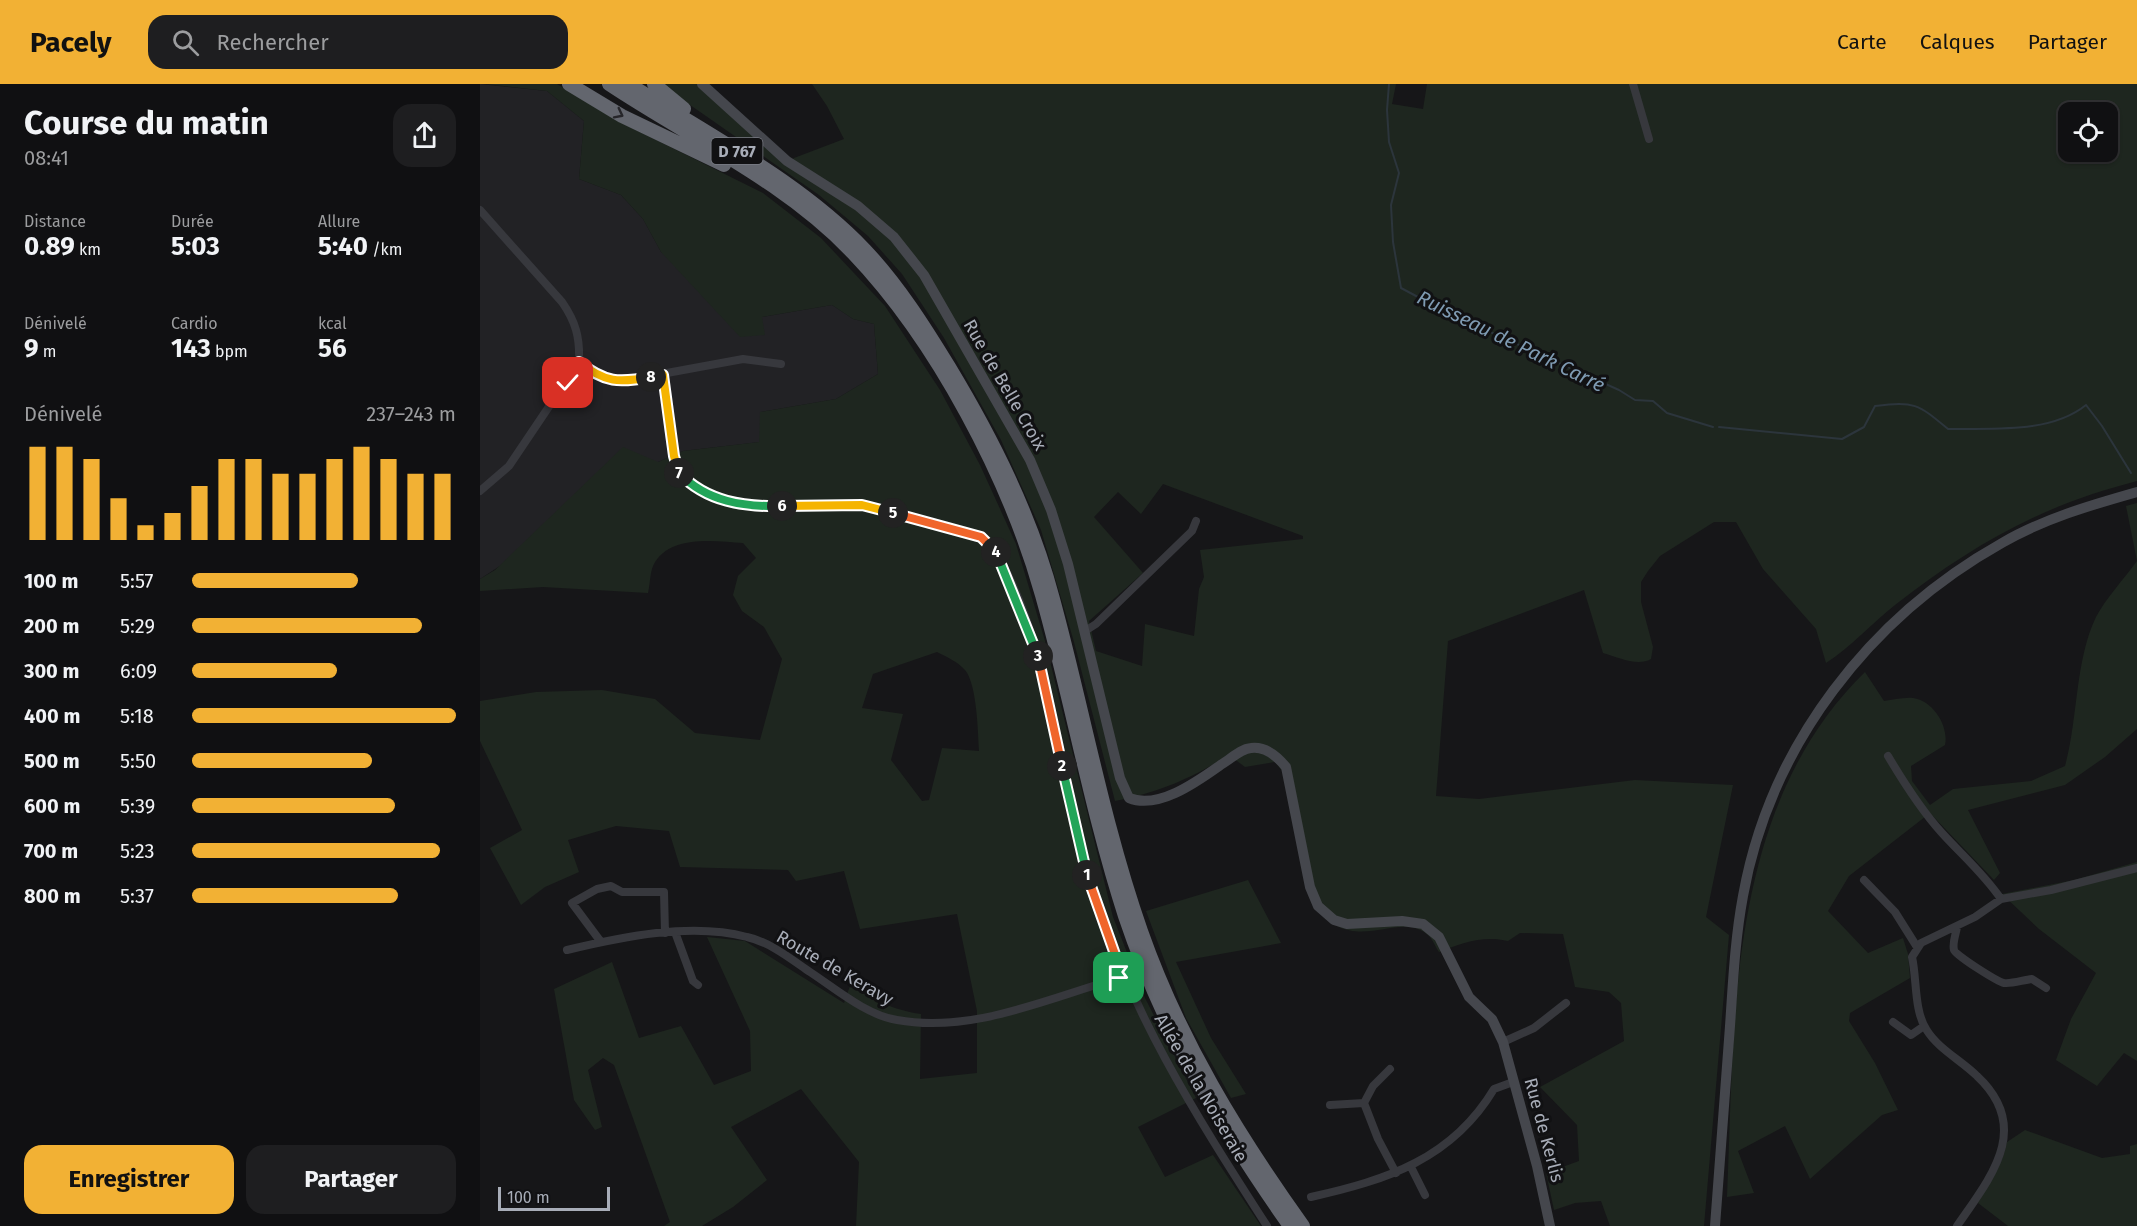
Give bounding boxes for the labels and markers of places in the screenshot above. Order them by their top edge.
pin [542,357,593,408]
pin: 8 [636,362,666,392]
pin: 7 [664,458,694,488]
pin: 6 [767,491,797,521]
pin: 5 [878,498,908,528]
pin: 4 [981,537,1011,567]
pin: 3 [1023,641,1053,671]
pin: 2 [1047,751,1077,781]
pin: 1 [1072,860,1102,890]
pin [1093,952,1144,1003]

